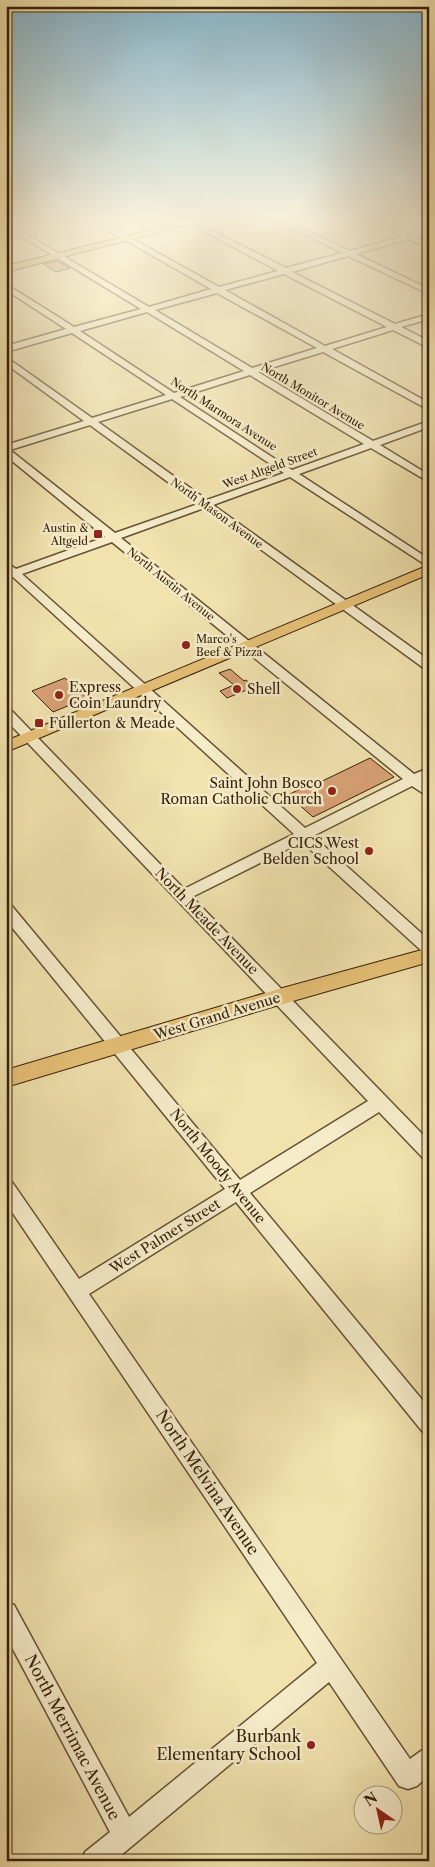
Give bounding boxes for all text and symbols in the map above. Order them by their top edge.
street label: North Monitor Avenue [259,360,367,432]
street label: North Marmora Avenue [168,374,280,454]
street label: West Altgeld Street [220,444,319,492]
street label: North Mason Avenue [168,475,266,551]
place label: Austin & Altgeld [42,521,88,548]
marker: Austin & Altgeld [92,528,104,540]
street label: North Austin Avenue [124,544,218,624]
place label: Marco's Beef & Pizza [196,632,263,659]
marker: Marco's Beef & Pizza [180,639,192,651]
place label: Express Coin Laundry [69,678,161,712]
place label: Shell [247,680,280,698]
marker: Shell [231,683,243,695]
marker: Express Coin Laundry [53,689,65,701]
place label: Fullerton & Meade [49,714,175,732]
marker: Fullerton & Meade [33,717,45,729]
place label: Saint John Bosco Roman Catholic Church [160,774,322,808]
marker: Saint John Bosco Roman Catholic Church [326,785,338,797]
place label: CICS West Belden School [263,834,359,868]
marker: CICS West Belden School [363,845,375,857]
street label: North Meade Avenue [151,864,263,978]
street label: West Grand Avenue [151,988,283,1044]
street label: North Moody Avenue [166,1105,270,1227]
street label: West Palmer Street [105,1195,224,1278]
street label: North Melvina Avenue [152,1406,264,1558]
street label: North Merrimac Avenue [21,1651,125,1823]
place label: Burbank Elementary School [157,1726,302,1764]
marker: Burbank Elementary School [305,1739,317,1751]
north arrow [352,1784,402,1834]
text: N [361,1788,381,1810]

